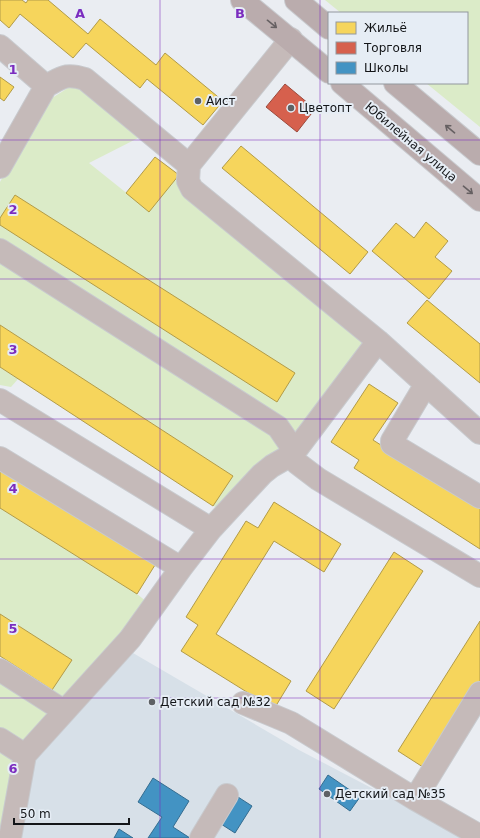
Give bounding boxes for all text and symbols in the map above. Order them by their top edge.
text: A [75,6,85,21]
text: B [235,6,245,21]
legend [328,12,468,84]
one-way arrow [267,20,278,29]
text: Жильё [364,21,407,35]
text: Торговля [363,41,422,55]
text: Школы [364,61,409,75]
text: 1 [8,62,18,77]
place label: Аист [206,94,236,108]
marker: Аист [193,96,203,106]
street label: Юбилейная улица [362,100,460,184]
place label: Цветопт [299,101,352,115]
marker: Цветопт [286,103,296,113]
one-way arrow [445,125,455,134]
one-way arrow [463,185,473,194]
text: 2 [8,202,18,217]
text: 3 [8,342,18,357]
text: 4 [8,481,18,496]
text: 5 [8,621,18,636]
place label: Детский сад №32 [160,695,271,709]
marker: Детский сад №32 [147,697,157,707]
text: 6 [8,761,18,776]
place label: Детский сад №35 [335,787,446,801]
marker: Детский сад №35 [322,789,332,799]
scale bar [14,800,129,826]
text: 50 m [20,807,51,821]

